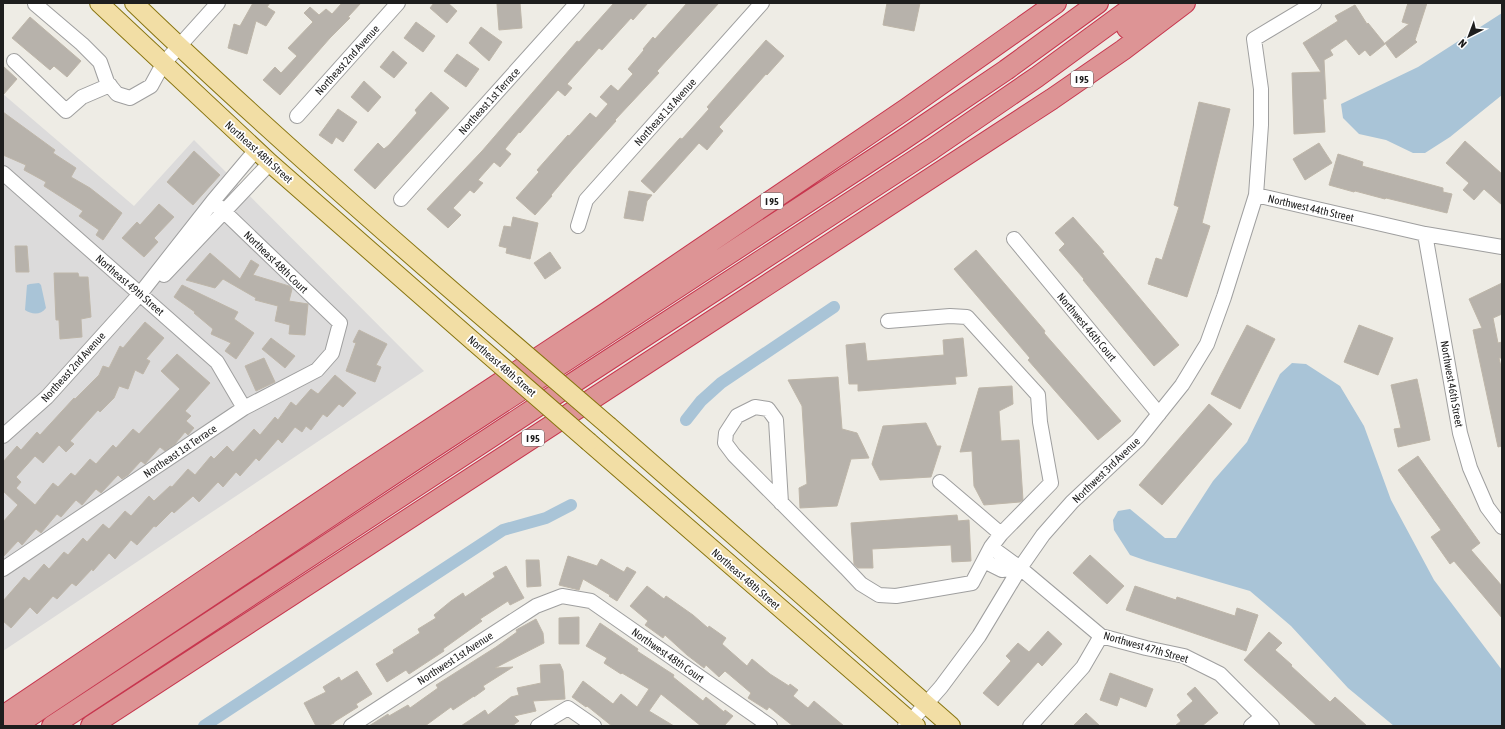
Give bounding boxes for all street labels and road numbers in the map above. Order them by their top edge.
street label: Northeast 2nd Avenue [313,23,381,97]
street label: Northeast 1st Terrace [456,65,522,137]
road number: I 95 [1071,71,1093,87]
street label: Northeast 1st Avenue [632,76,698,148]
street label: Northeast 48th Street [223,119,295,185]
street label: Northwest 44th Street [1267,192,1355,224]
road number: I 95 [761,193,783,209]
street label: Northeast 48th Court [242,228,310,296]
street label: Northeast 49th Street [93,252,167,318]
street label: Northwest 46th Court [1055,290,1119,364]
street label: Northeast 2nd Avenue [39,330,107,404]
street label: Northeast 48th Street [465,333,539,399]
street label: Northwest 46th Street [1438,340,1466,428]
street label: Northeast 1st Terrace [141,422,219,480]
road number: I 95 [522,430,544,446]
street label: Northwest 3rd Avenue [1070,435,1142,505]
street label: Northeast 48th Street [709,546,783,612]
street label: Northwest 48th Court [630,626,706,684]
street label: Northwest 1st Avenue [415,629,495,687]
street label: Northwest 47th Street [1102,629,1190,665]

